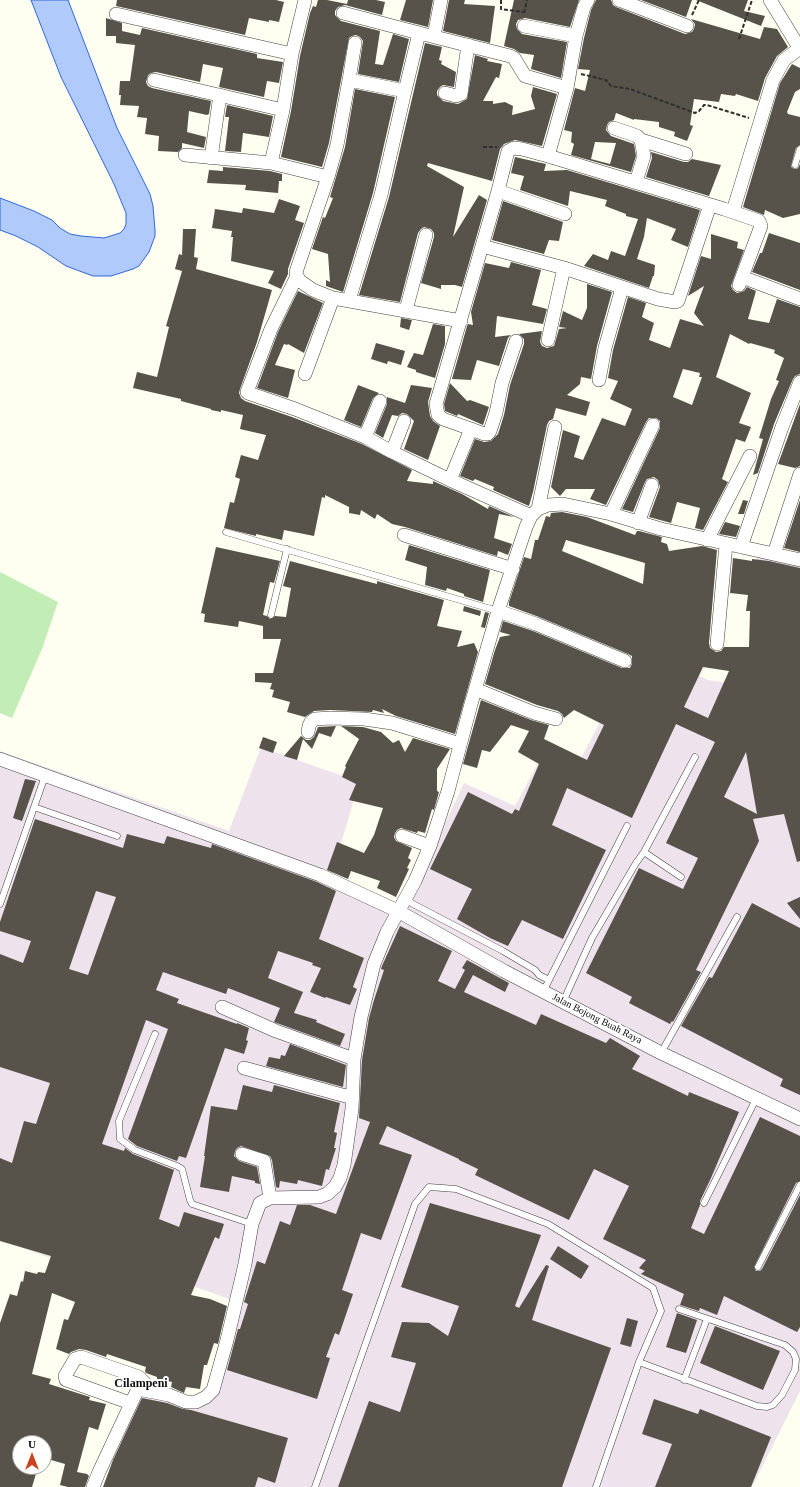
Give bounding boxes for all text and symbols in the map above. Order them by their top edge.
street label: Jalan Bojong Buah Raya [550,991,644,1047]
district label: Cilampeni [114,1377,168,1391]
north arrow [12,1435,52,1475]
text: U [28,1438,36,1450]

